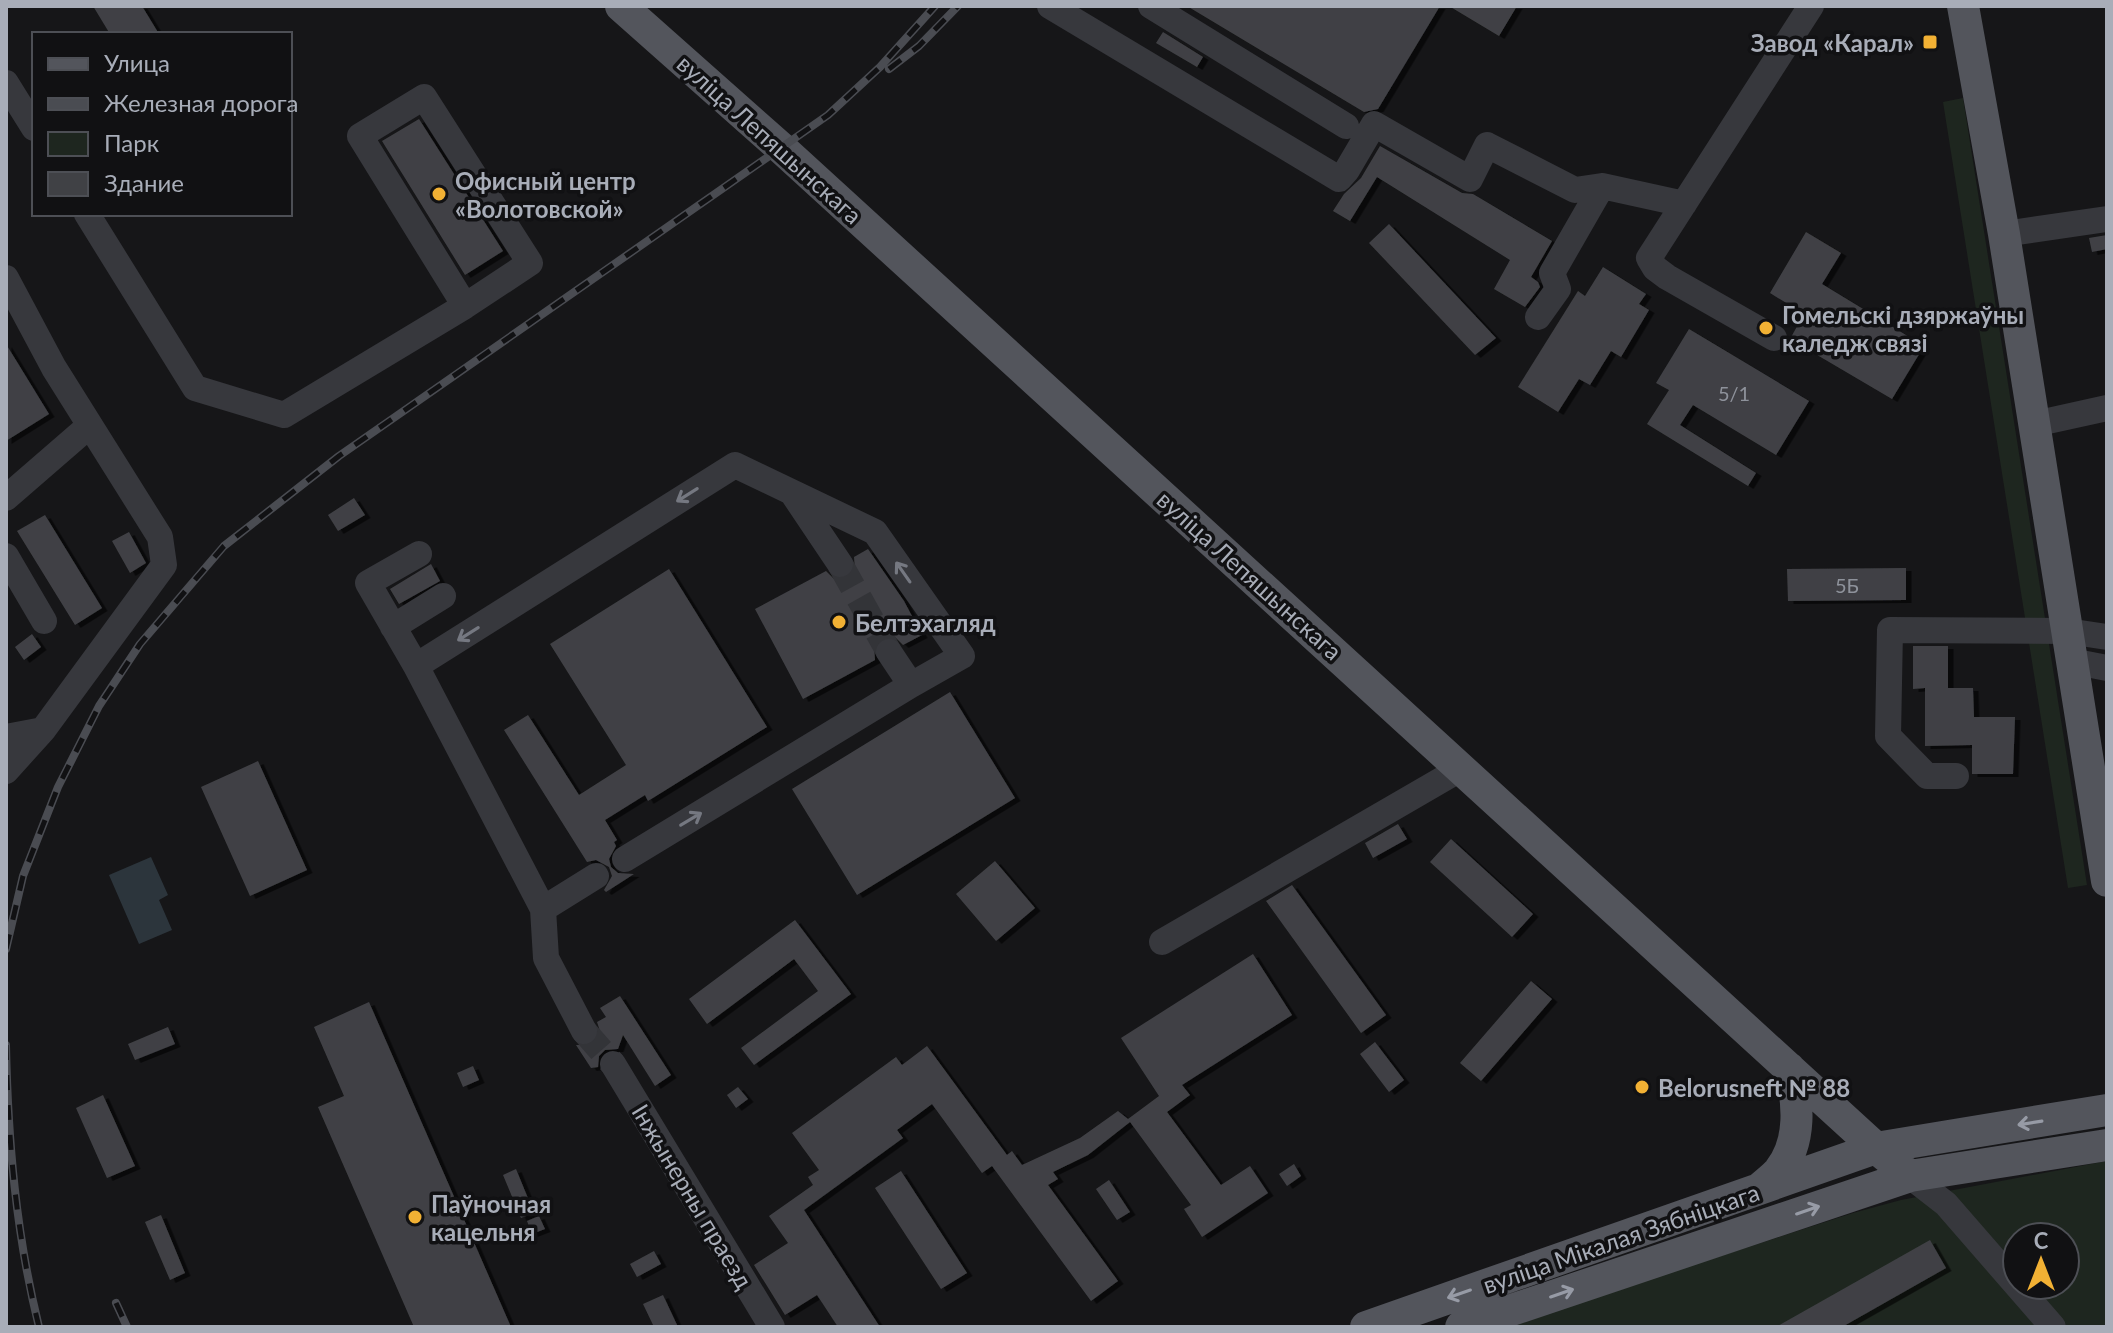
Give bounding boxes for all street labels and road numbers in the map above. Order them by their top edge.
street label: вуліца Лепяшынскага [672,48,868,230]
street label: вуліца Лепяшынскага [1152,484,1348,666]
street label: Інжынерны праезд [627,1099,760,1294]
street label: вуліца Мікалая Зябніцкага [1479,1177,1763,1299]

